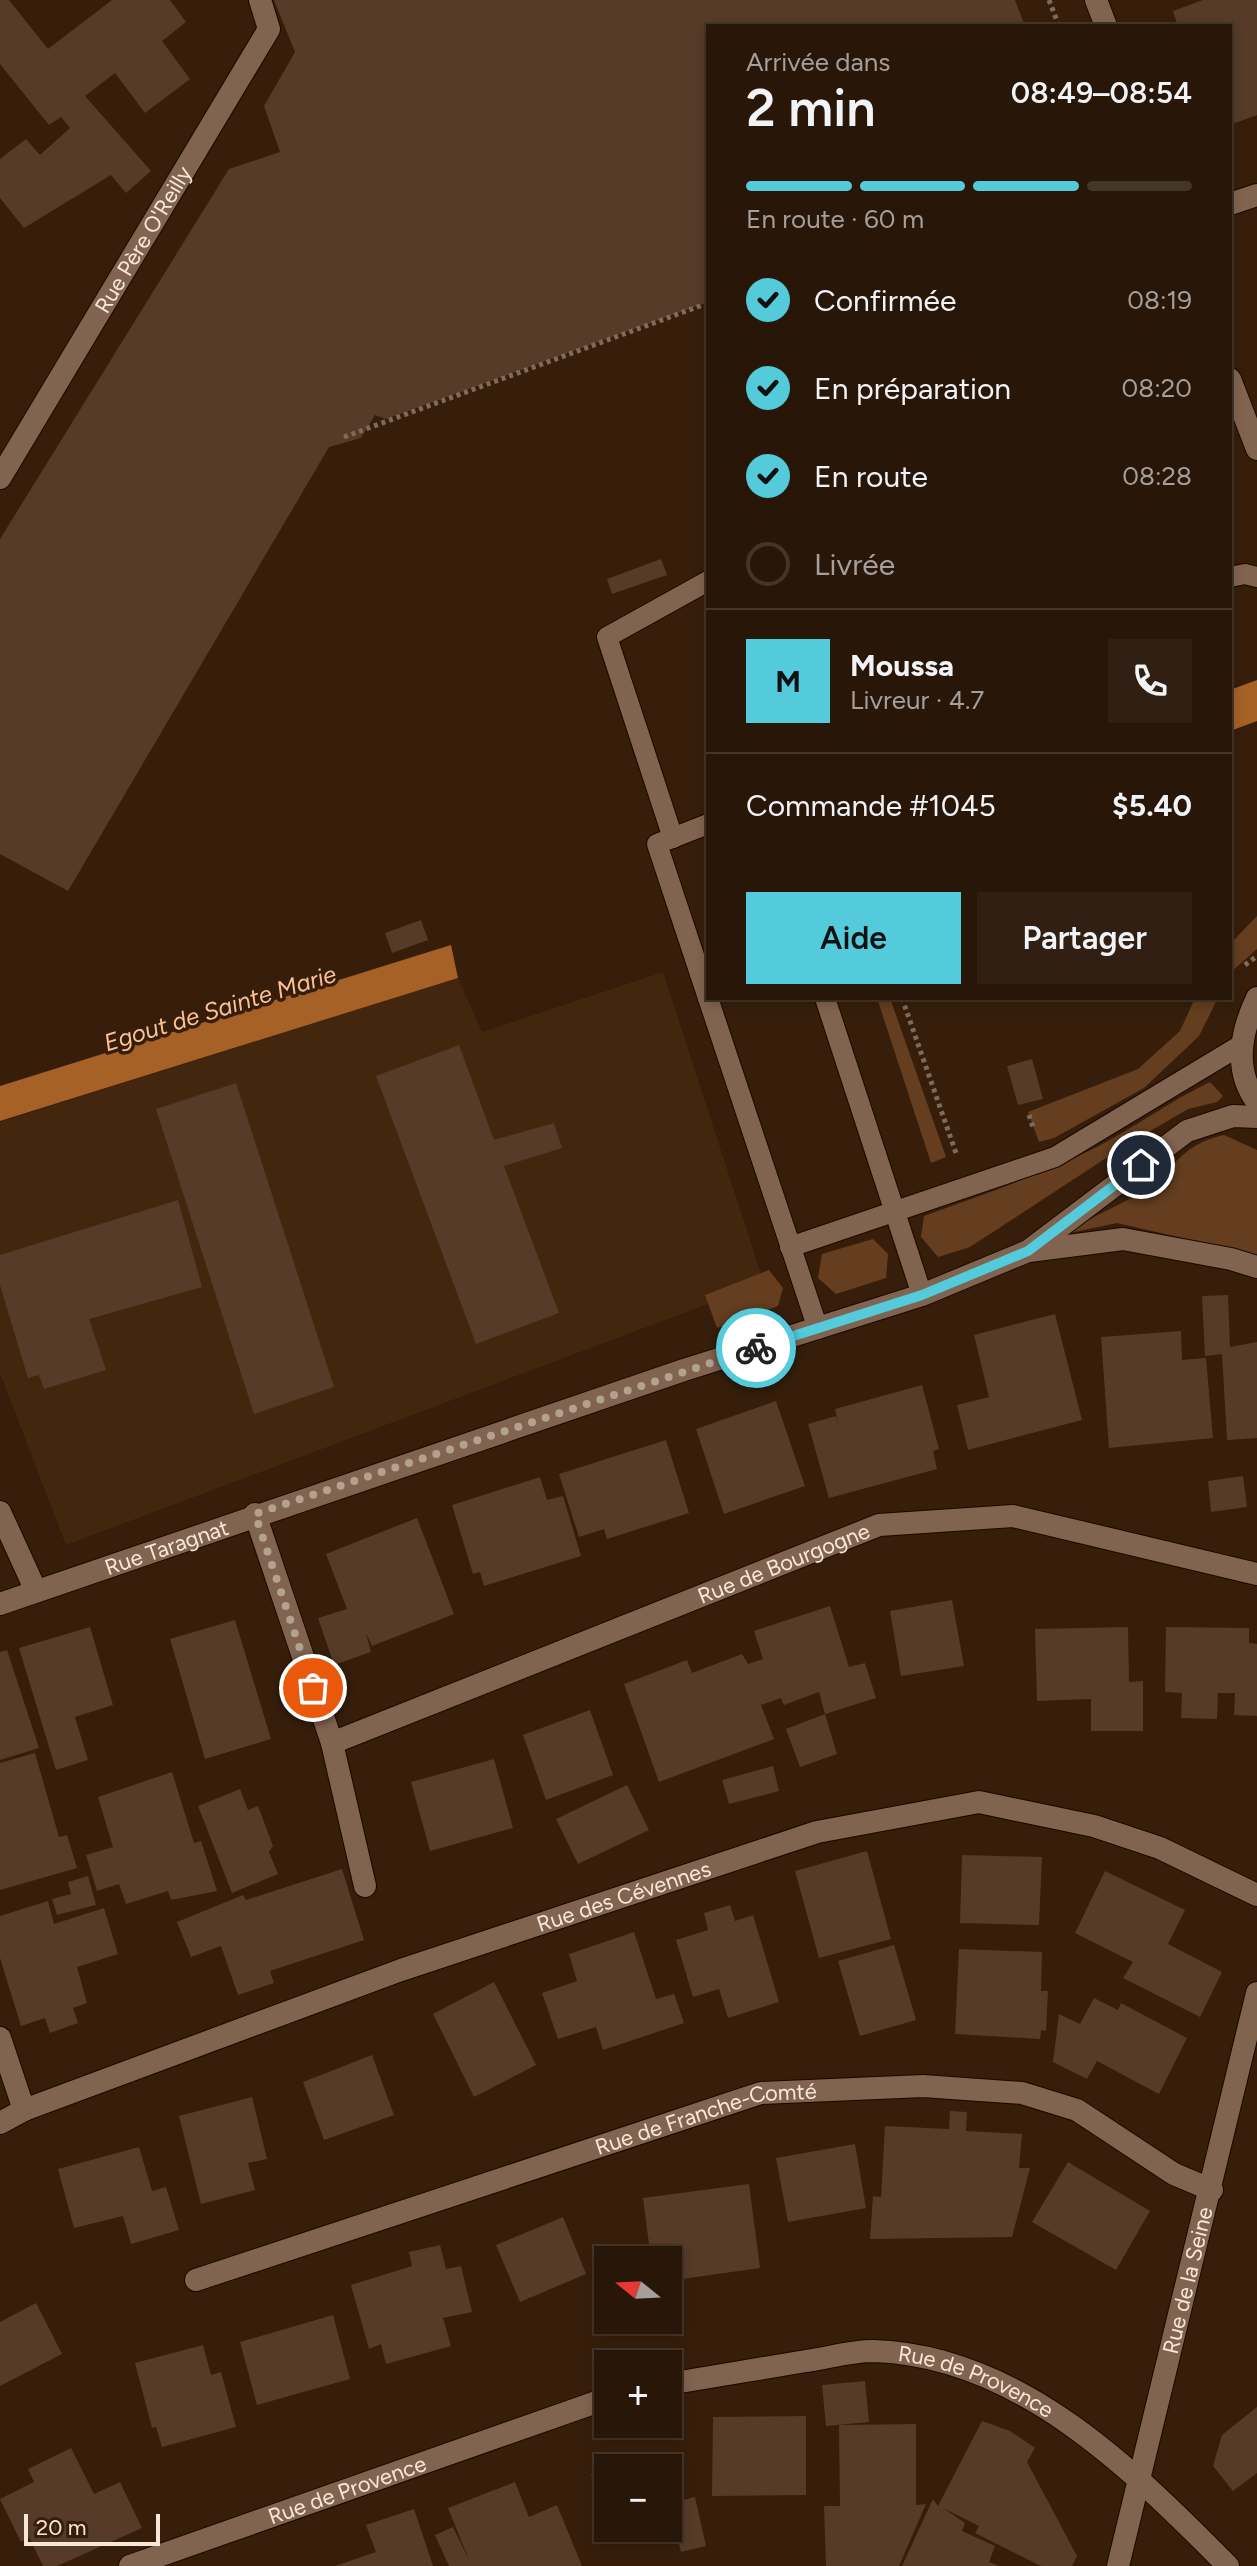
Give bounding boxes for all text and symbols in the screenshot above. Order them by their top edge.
text: Arrivée dans [746,46,890,78]
text: 08:49–08:54 [1011,74,1192,111]
text: 2 min [746,77,875,139]
street label: Rue Père O'Reilly [88,161,197,318]
text: En route · 60 m [746,203,924,235]
icon: check [746,278,790,322]
text: Confirmée [814,282,956,319]
text: 08:19 [1127,284,1192,316]
icon: check [746,366,790,410]
text: En préparation [814,370,1011,407]
text: 08:20 [1122,372,1192,404]
icon: check [746,454,790,498]
text: En route [814,458,928,495]
text: 08:28 [1122,460,1192,492]
text: Livrée [814,546,895,583]
button: phone [1108,639,1192,723]
text: Moussa [850,647,954,684]
text: M [775,663,801,700]
text: Livreur · 4.7 [850,684,984,716]
text: Commande #1045 [746,787,996,824]
text: $5.40 [1112,787,1192,824]
button: Aide [746,892,961,984]
button: Partager [977,892,1192,984]
water label: Egout de Sainte Marie [100,959,340,1057]
pin [1107,1131,1175,1199]
icon: home [1119,1143,1163,1187]
courier [716,1308,796,1388]
icon: bike [734,1326,778,1370]
street label: Rue Taragnat [101,1513,232,1581]
street label: Rue de Bourgogne [694,1517,873,1609]
pin [279,1654,347,1722]
icon: bag [291,1666,335,1710]
street label: Rue des Cévennes [533,1855,714,1938]
street label: Rue de Franche-Comté [592,2077,817,2160]
street label: Rue de la Seine [1156,2204,1218,2357]
north arrow [594,2246,682,2334]
map controls [594,2246,682,2542]
street label: Rue de Provence [896,2339,1059,2423]
button: + [594,2350,682,2438]
street label: Rue de Provence [264,2450,430,2530]
button: − [594,2454,682,2542]
scale bar [24,2510,160,2546]
text: 20 m [36,2514,87,2541]

